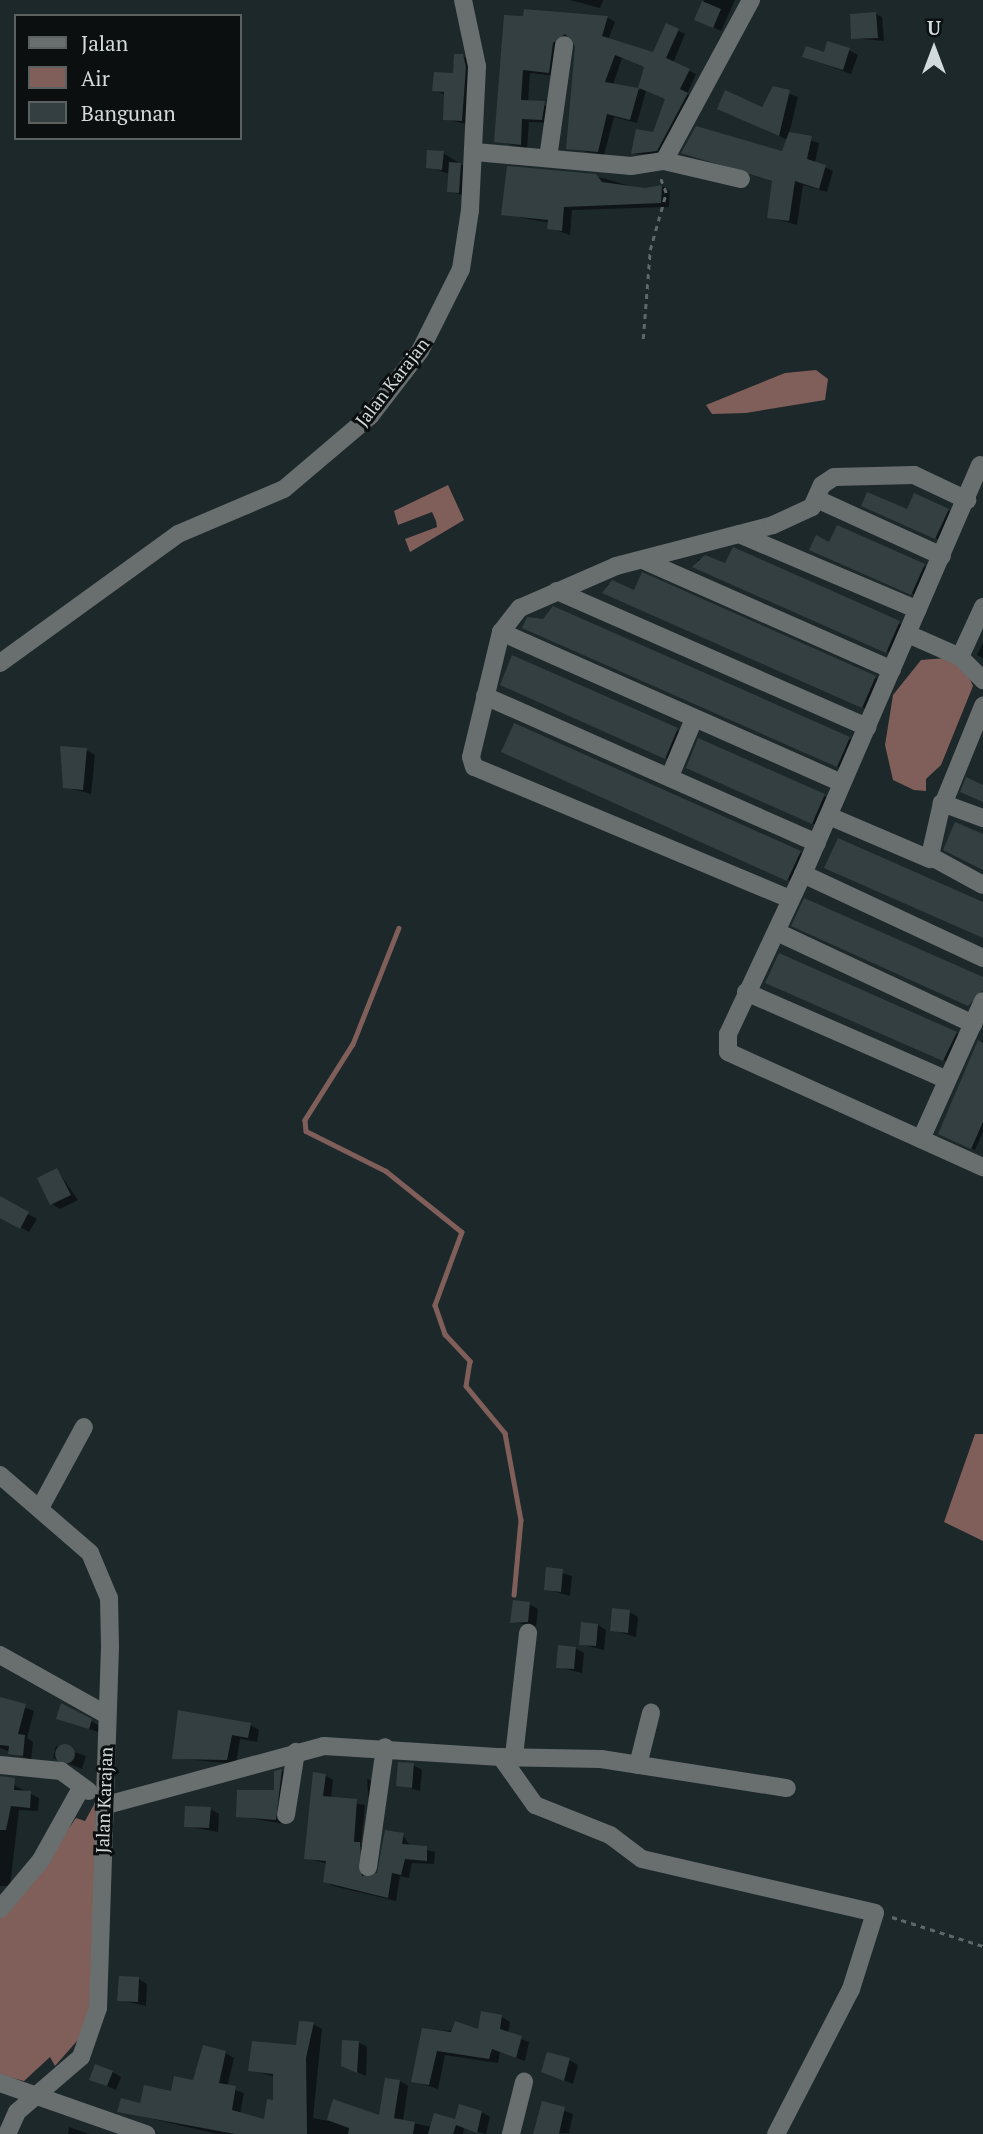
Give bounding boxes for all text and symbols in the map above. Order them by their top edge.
legend [14,14,242,140]
north arrow [899,14,969,84]
text: U [927,15,941,40]
text: Jalan [81,29,128,57]
text: Air [81,64,110,92]
text: Bangunan [81,99,176,127]
street label: Jalan Karajan [351,333,433,431]
street label: Jalan Karajan [91,1746,117,1854]

